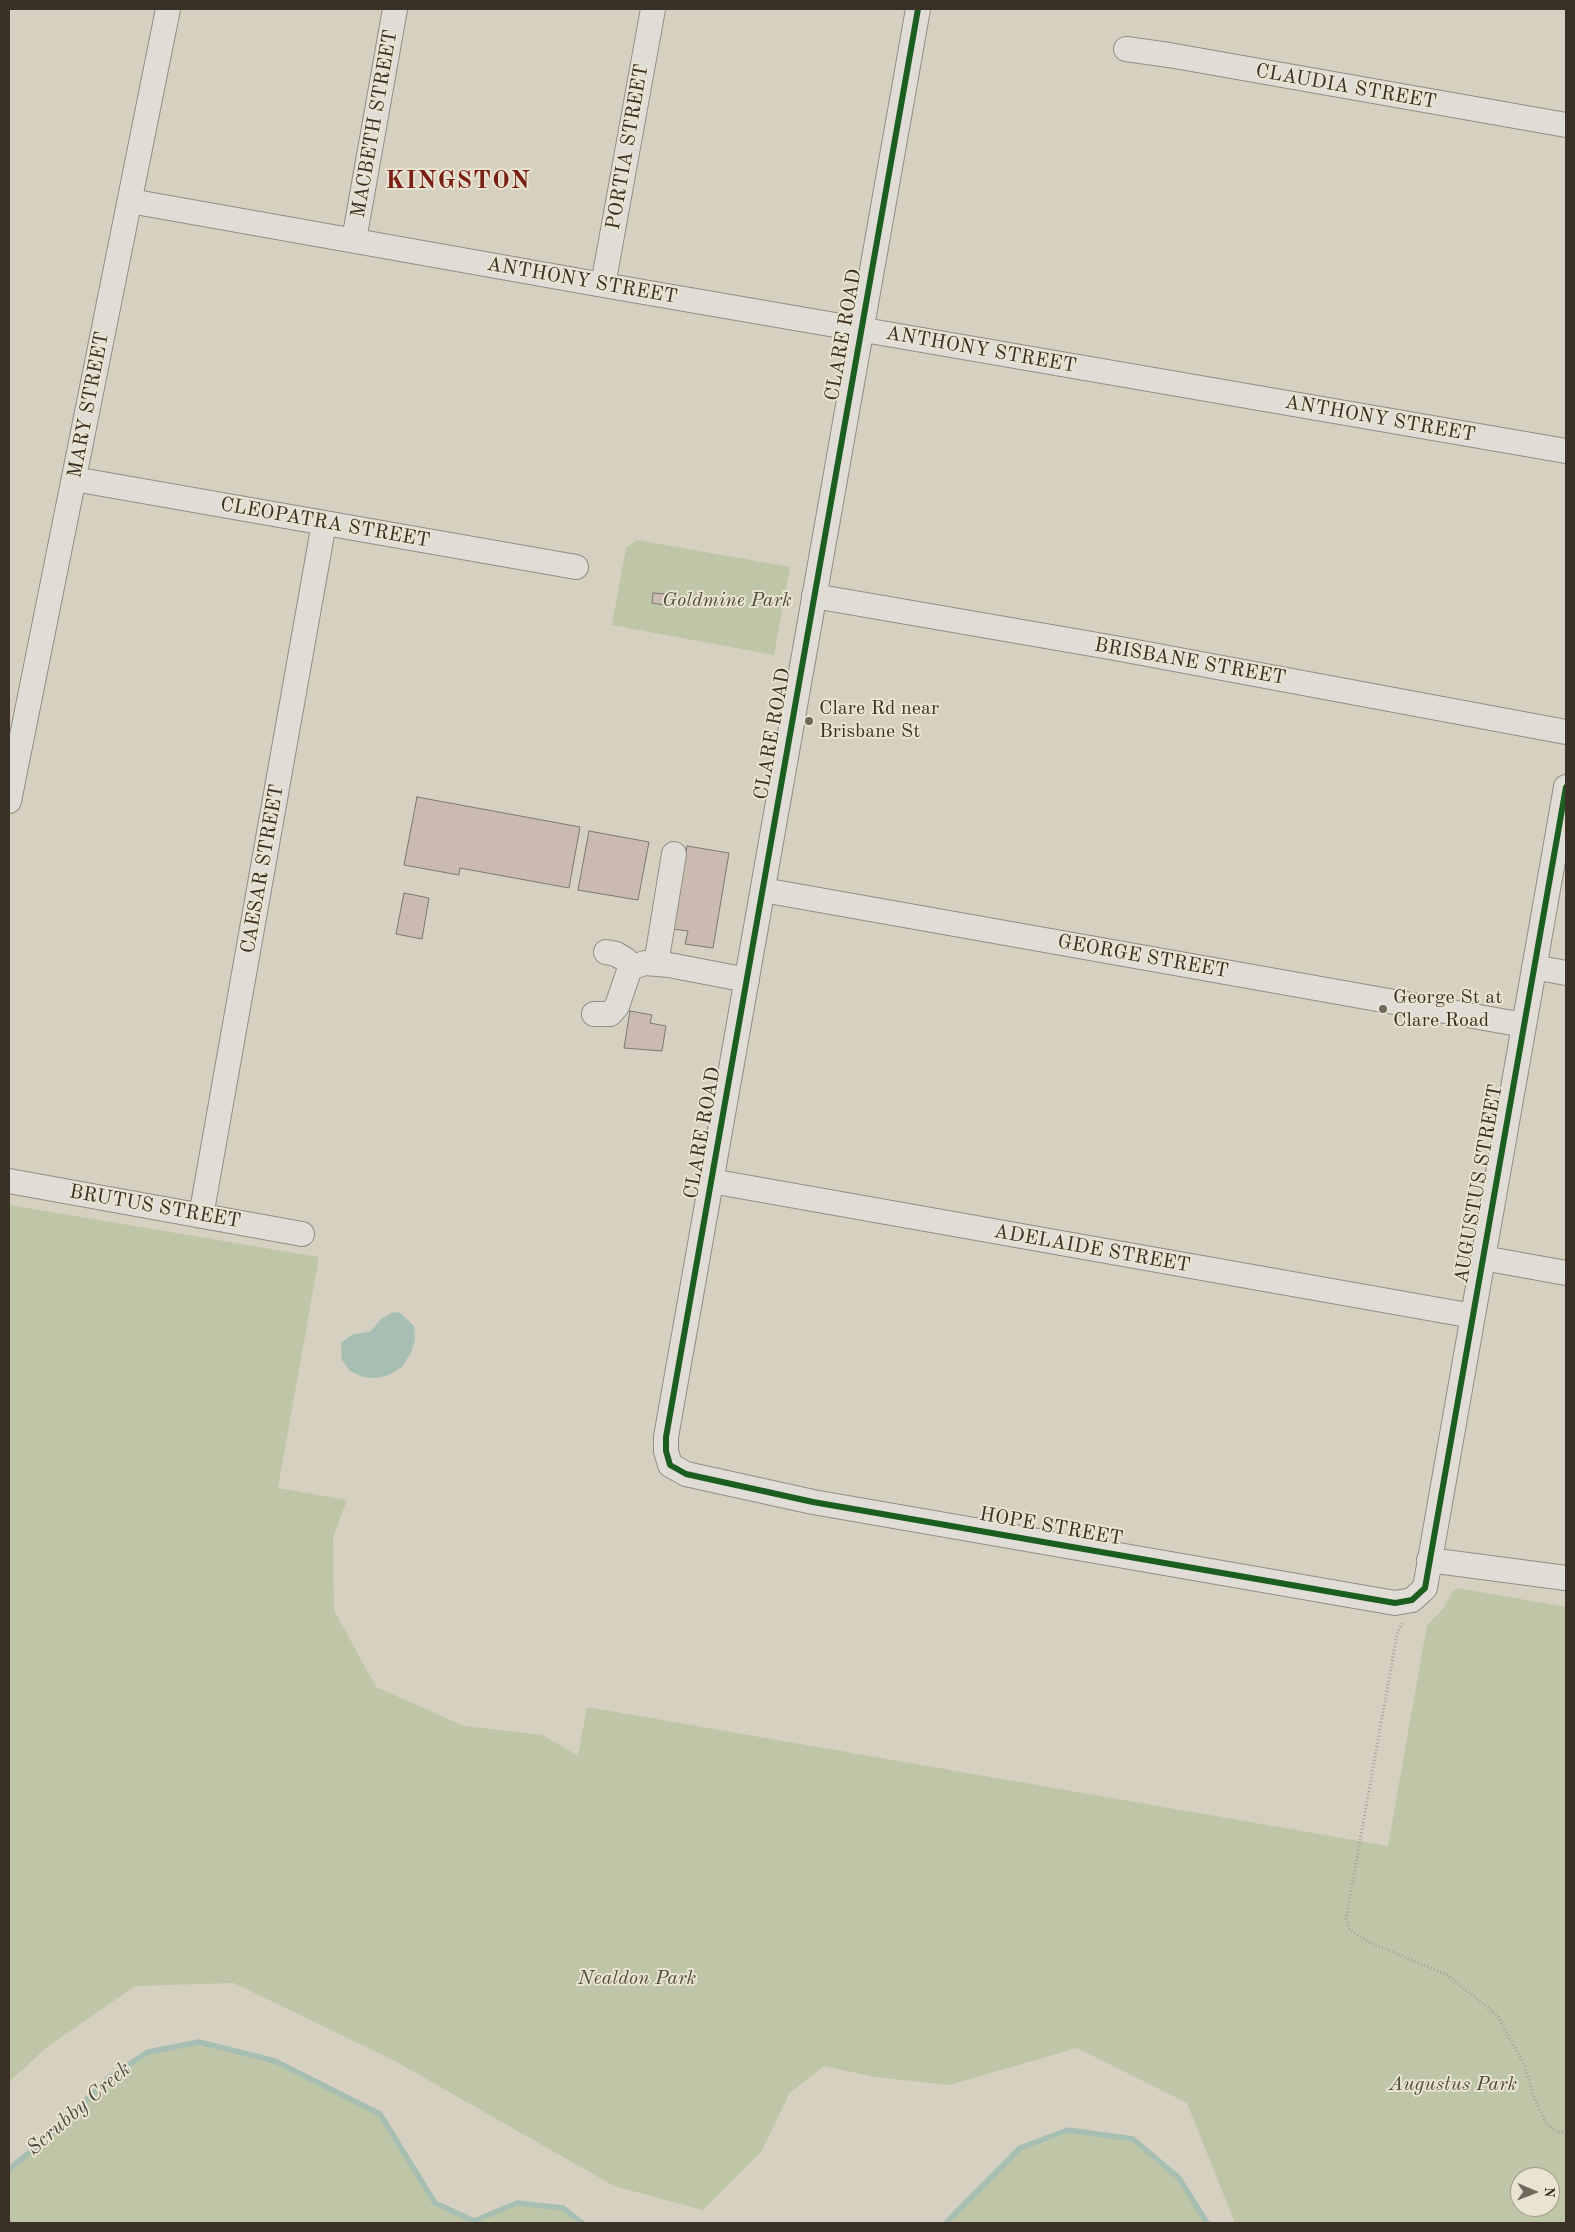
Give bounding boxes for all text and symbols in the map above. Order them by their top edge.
street label: MACBETH STREET [347,28,403,220]
street label: CLAUDIA STREET [1254,59,1438,115]
street label: PORTIA STREET [602,62,654,232]
district label: KINGSTON [384,166,532,196]
street label: ANTHONY STREET [485,252,679,310]
street label: CLARE ROAD [821,267,867,403]
street label: ANTHONY STREET [884,321,1078,379]
street label: MARY STREET [63,330,115,480]
street label: ANTHONY STREET [1283,390,1477,448]
street label: CLEOPATRA STREET [218,493,432,553]
park label: Goldmine Park [662,589,792,613]
street label: BRISBANE STREET [1092,633,1288,691]
street label: CLARE ROAD [750,666,796,802]
place label: Clare Rd near Brisbane St [819,697,939,744]
marker: Clare Rd near Brisbane St [803,715,815,727]
street label: CAESAR STREET [236,782,290,956]
street label: GEORGE STREET [1056,930,1230,984]
place label: George St at Clare Road [1393,986,1502,1033]
marker: George St at Clare Road [1377,1003,1389,1015]
street label: CLARE ROAD [680,1065,726,1201]
street label: AUGUSTUS STREET [1450,1083,1508,1285]
street label: BRUTUS STREET [67,1180,243,1234]
street label: ADELAIDE STREET [992,1220,1192,1278]
street label: HOPE STREET [977,1503,1125,1551]
park label: Nealdon Park [578,1967,696,1991]
water label: Scrubby Creek [22,2057,136,2161]
park label: Augustus Park [1389,2073,1517,2097]
north arrow [1510,2167,1560,2217]
text: N [1542,2187,1556,2198]

